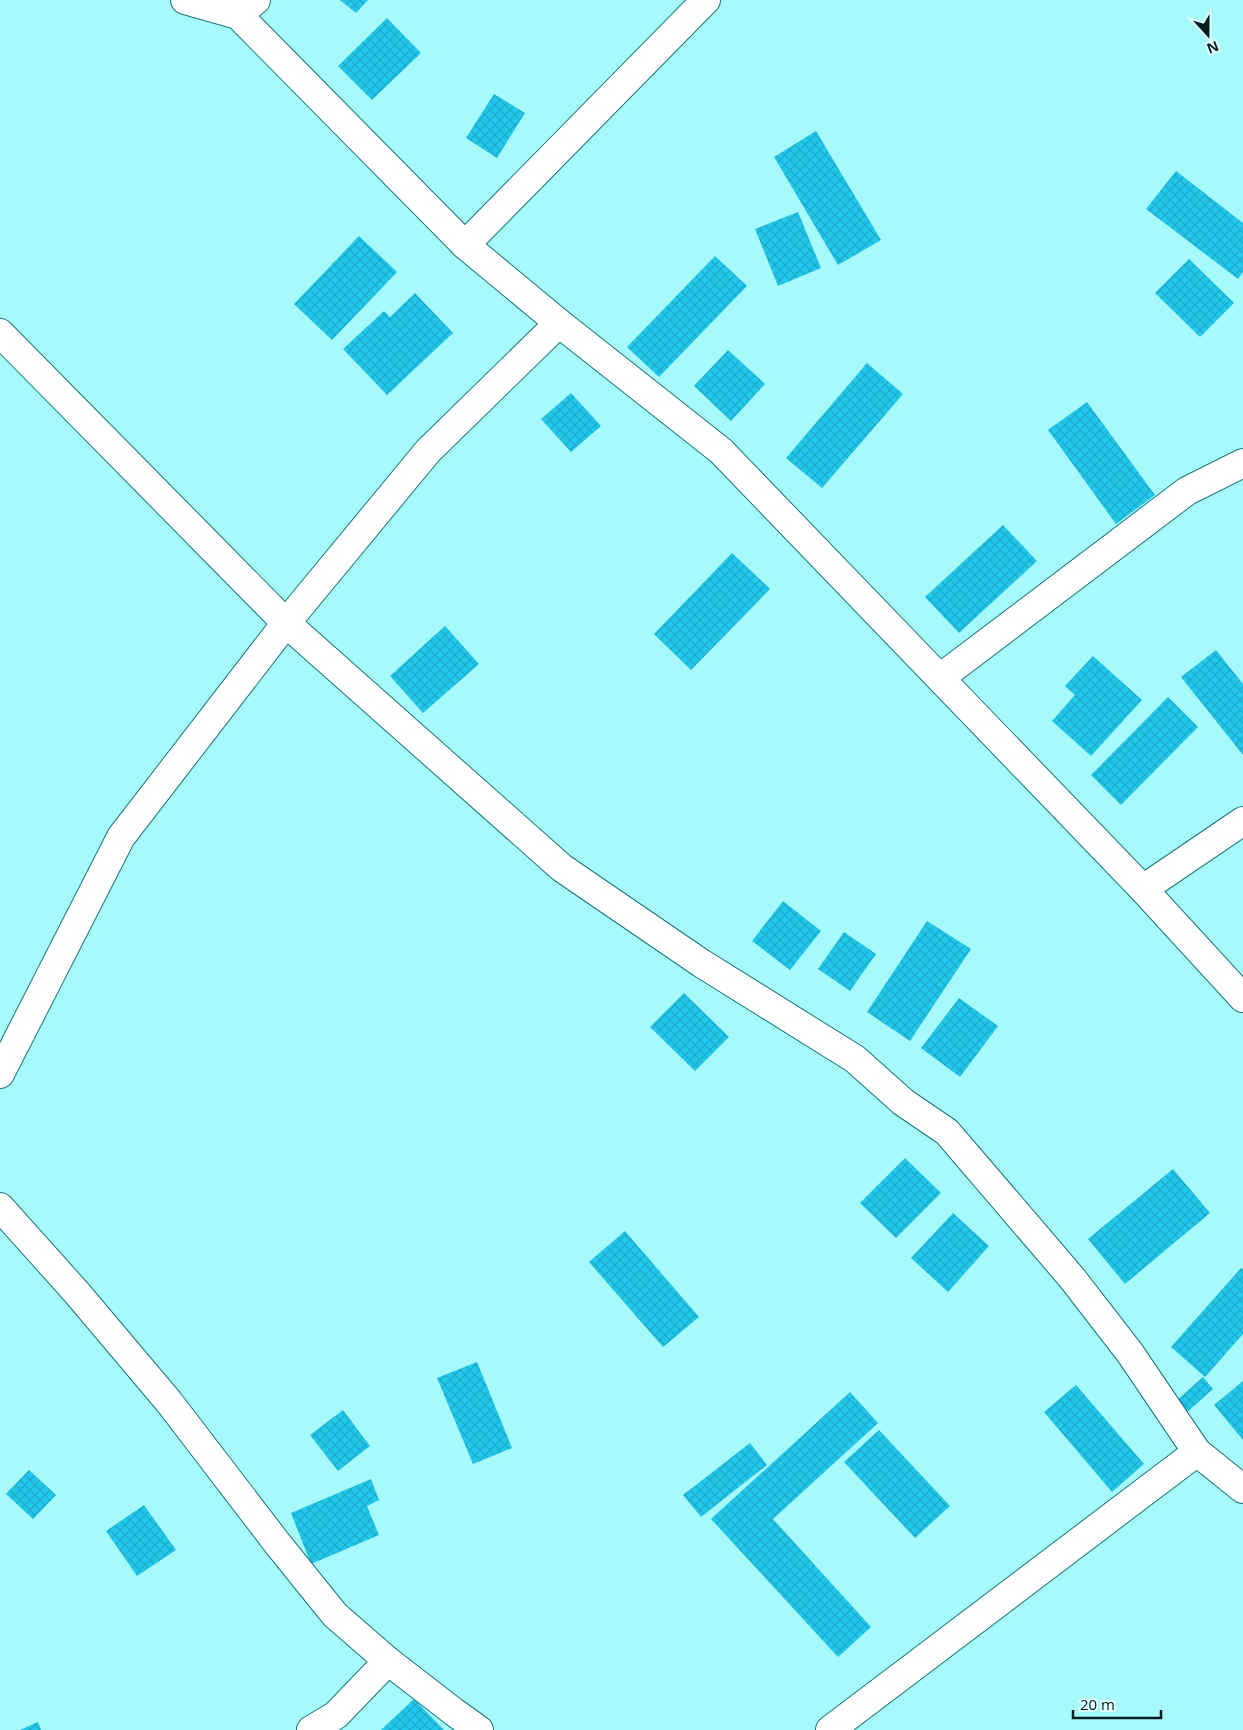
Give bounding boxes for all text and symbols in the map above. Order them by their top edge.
north arrow [1183,10,1233,60]
text: N [1204,37,1222,59]
scale bar [1073,1688,1160,1720]
text: 20 m [1080,1694,1115,1714]

